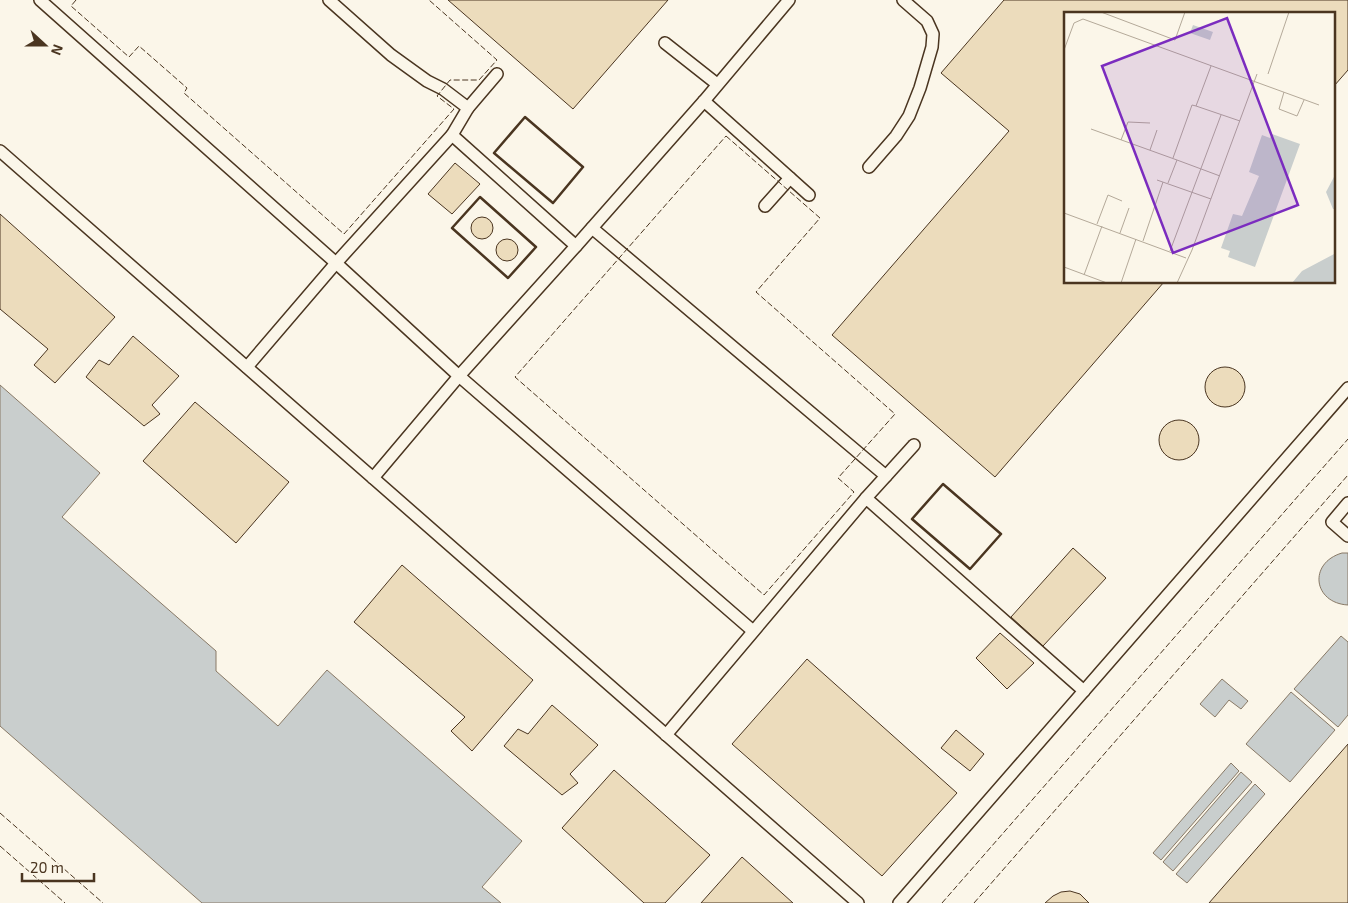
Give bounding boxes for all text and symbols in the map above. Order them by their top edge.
inset map [1064,12,1336,284]
north arrow [20,20,70,70]
text: N [48,42,67,58]
scale bar [22,850,95,882]
text: 20 m [30,858,64,876]

